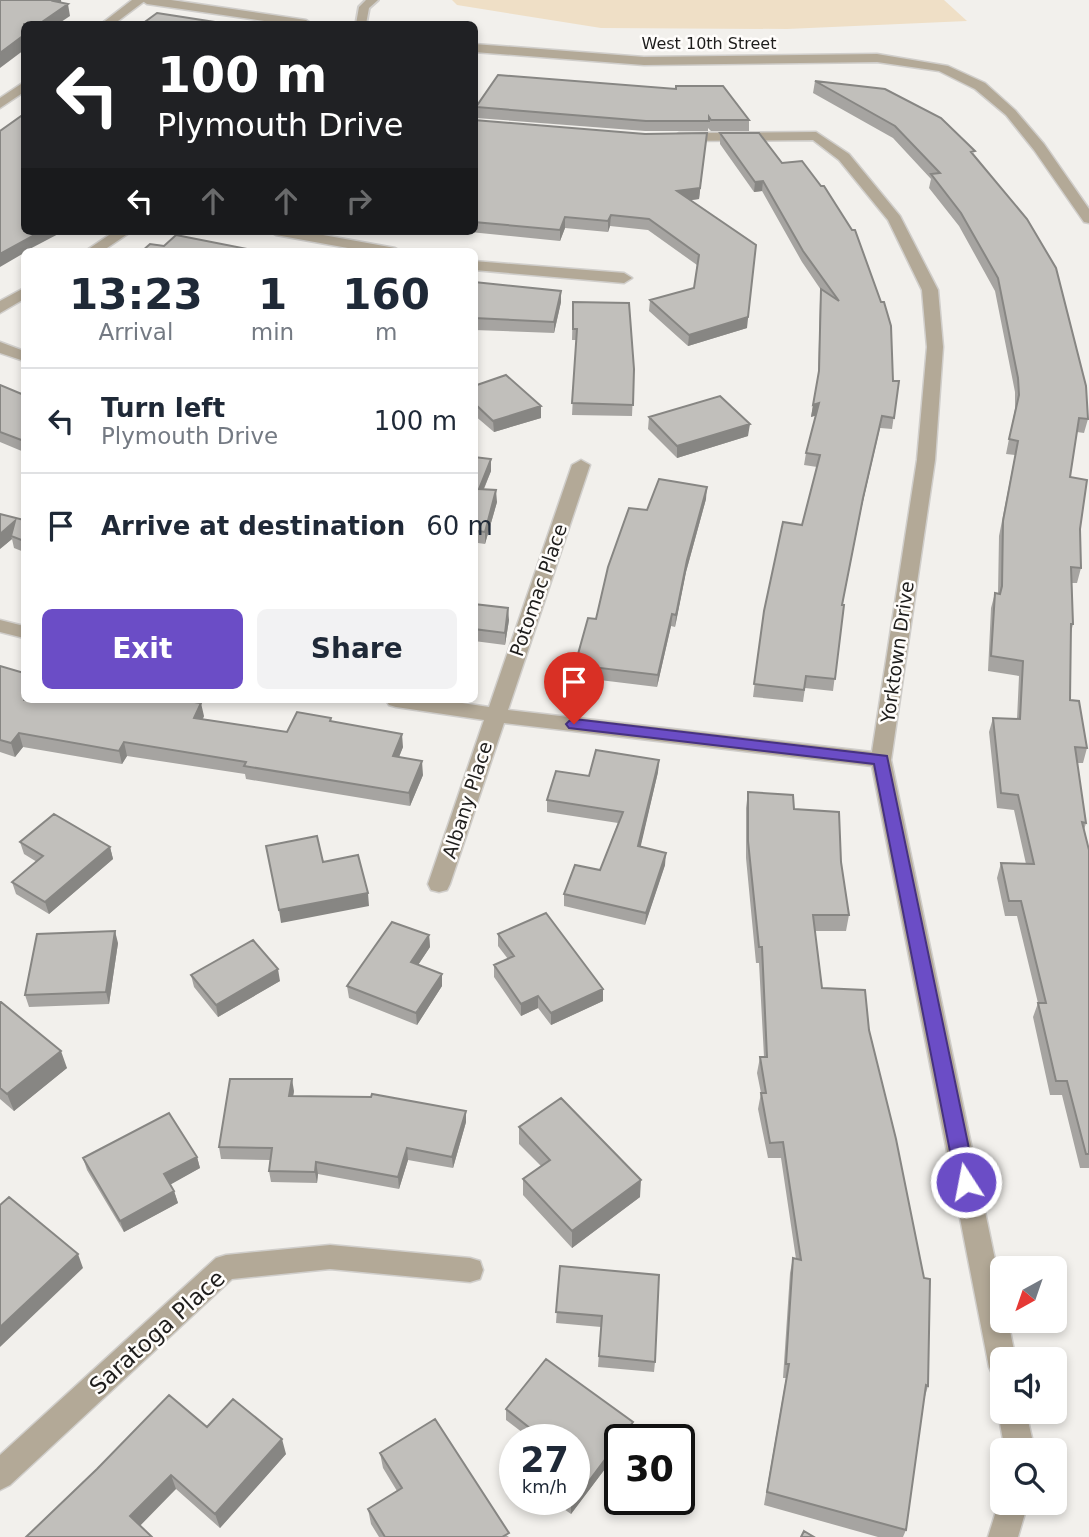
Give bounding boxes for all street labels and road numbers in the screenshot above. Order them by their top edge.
street label: West 10th Street [642,34,776,53]
street label: Potomac Place [505,521,571,659]
street label: Yorktown Drive [876,580,918,725]
street label: Albany Place [438,739,496,861]
street label: Saratoga Place [84,1265,230,1399]

